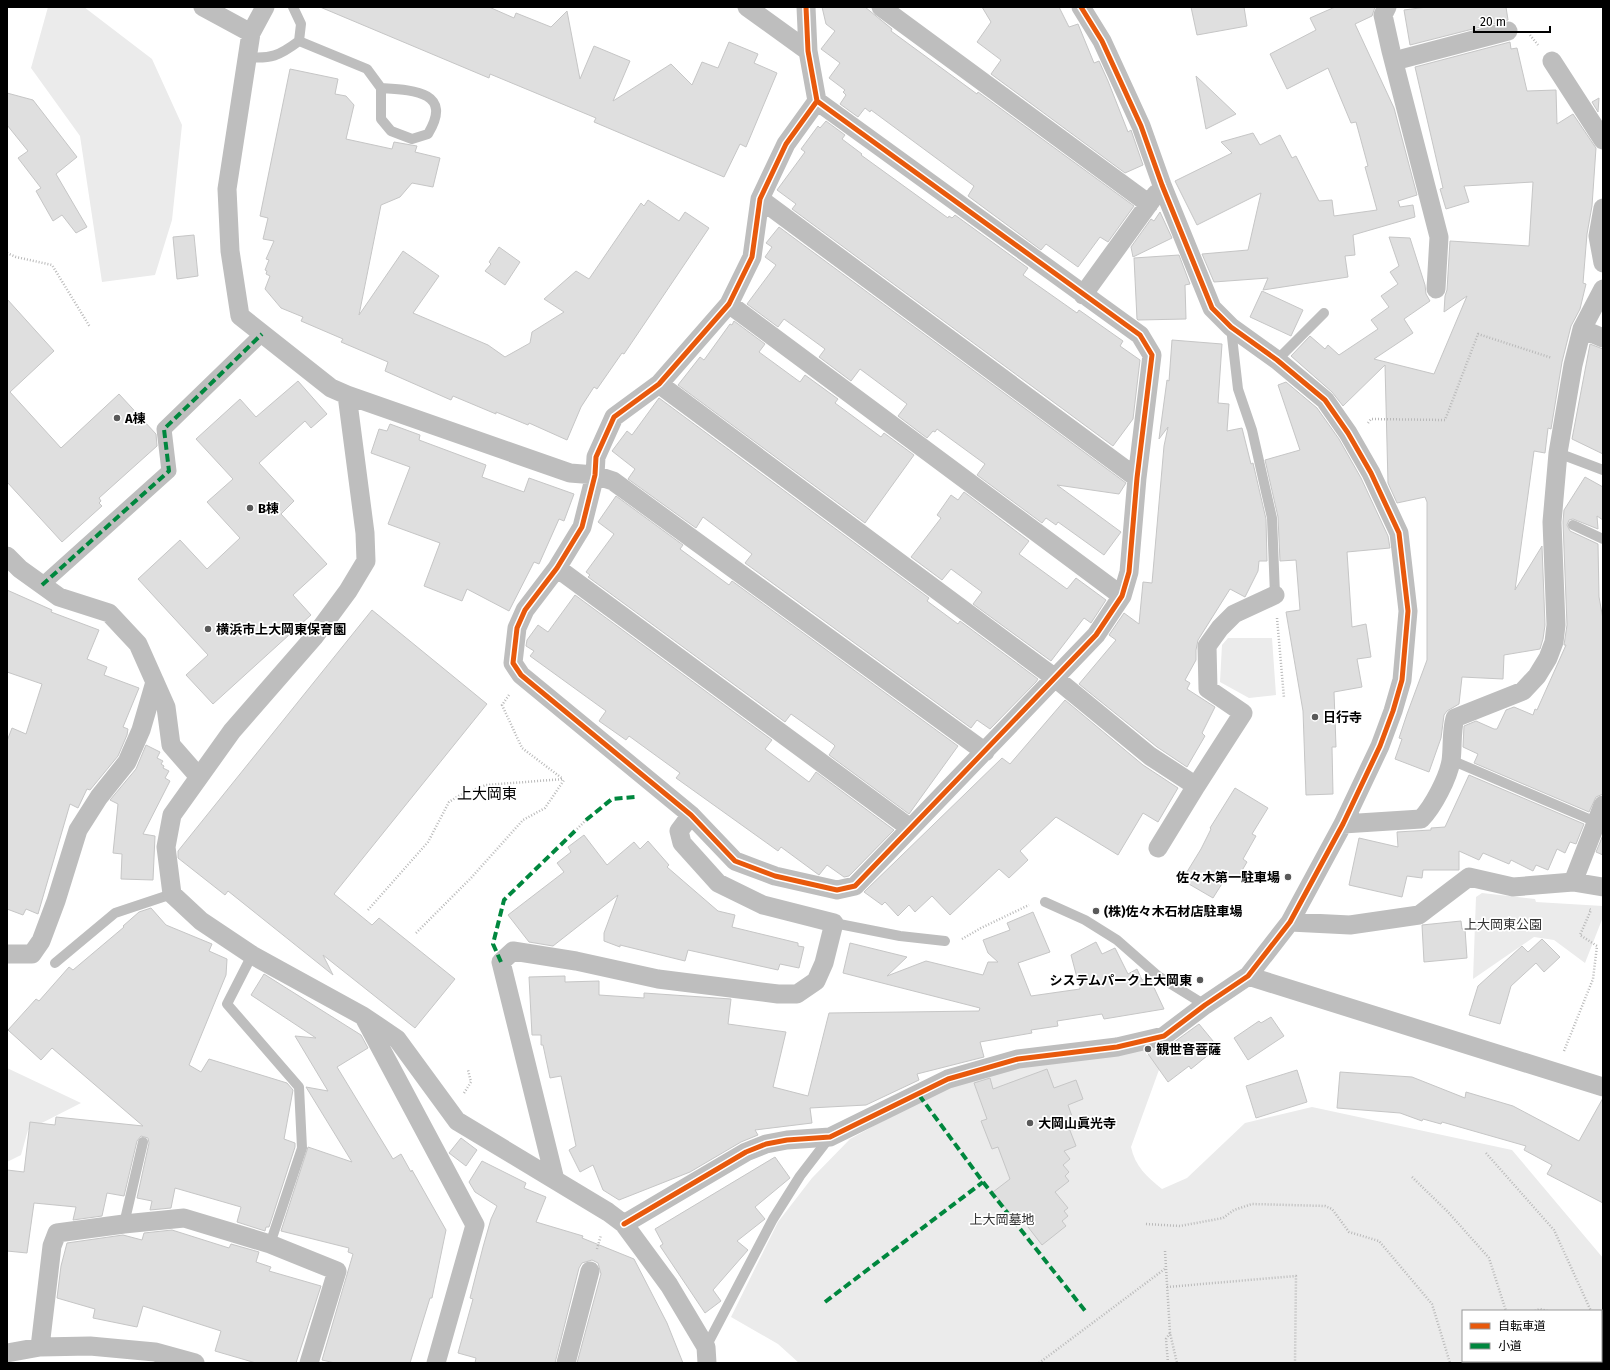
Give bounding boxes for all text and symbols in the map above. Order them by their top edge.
scale bar [1474,8,1550,34]
text: 20 m [1480,15,1506,29]
place label: A棟 [124,411,146,426]
marker: A棟 [112,413,122,423]
place label: B棟 [258,501,279,516]
marker: B棟 [245,503,255,513]
place label: 横浜市上大岡東保育園 [216,622,346,637]
marker: 横浜市上大岡東保育園 [203,624,213,634]
place label: 日行寺 [1323,710,1362,725]
marker: 日行寺 [1310,712,1320,722]
district label: 上大岡東 [457,785,517,803]
place label: 佐々木第一駐車場 [1176,870,1280,885]
marker: 佐々木第一駐車場 [1283,872,1293,882]
place label: (株)佐々木石材店駐車場 [1104,904,1242,919]
marker: (株)佐々木石材店駐車場 [1091,906,1101,916]
park label: 上大岡東公園 [1464,917,1542,932]
place label: システムパーク上大岡東 [1049,973,1192,988]
marker: システムパーク上大岡東 [1195,975,1205,985]
place label: 観世音菩薩 [1156,1042,1221,1057]
marker: 観世音菩薩 [1143,1044,1153,1054]
place label: 大岡山眞光寺 [1038,1116,1116,1131]
marker: 大岡山眞光寺 [1025,1118,1035,1128]
park label: 上大岡墓地 [969,1212,1035,1227]
legend [1462,1310,1602,1362]
text: 自転車道 [1498,1319,1546,1333]
text: 小道 [1498,1339,1522,1353]

